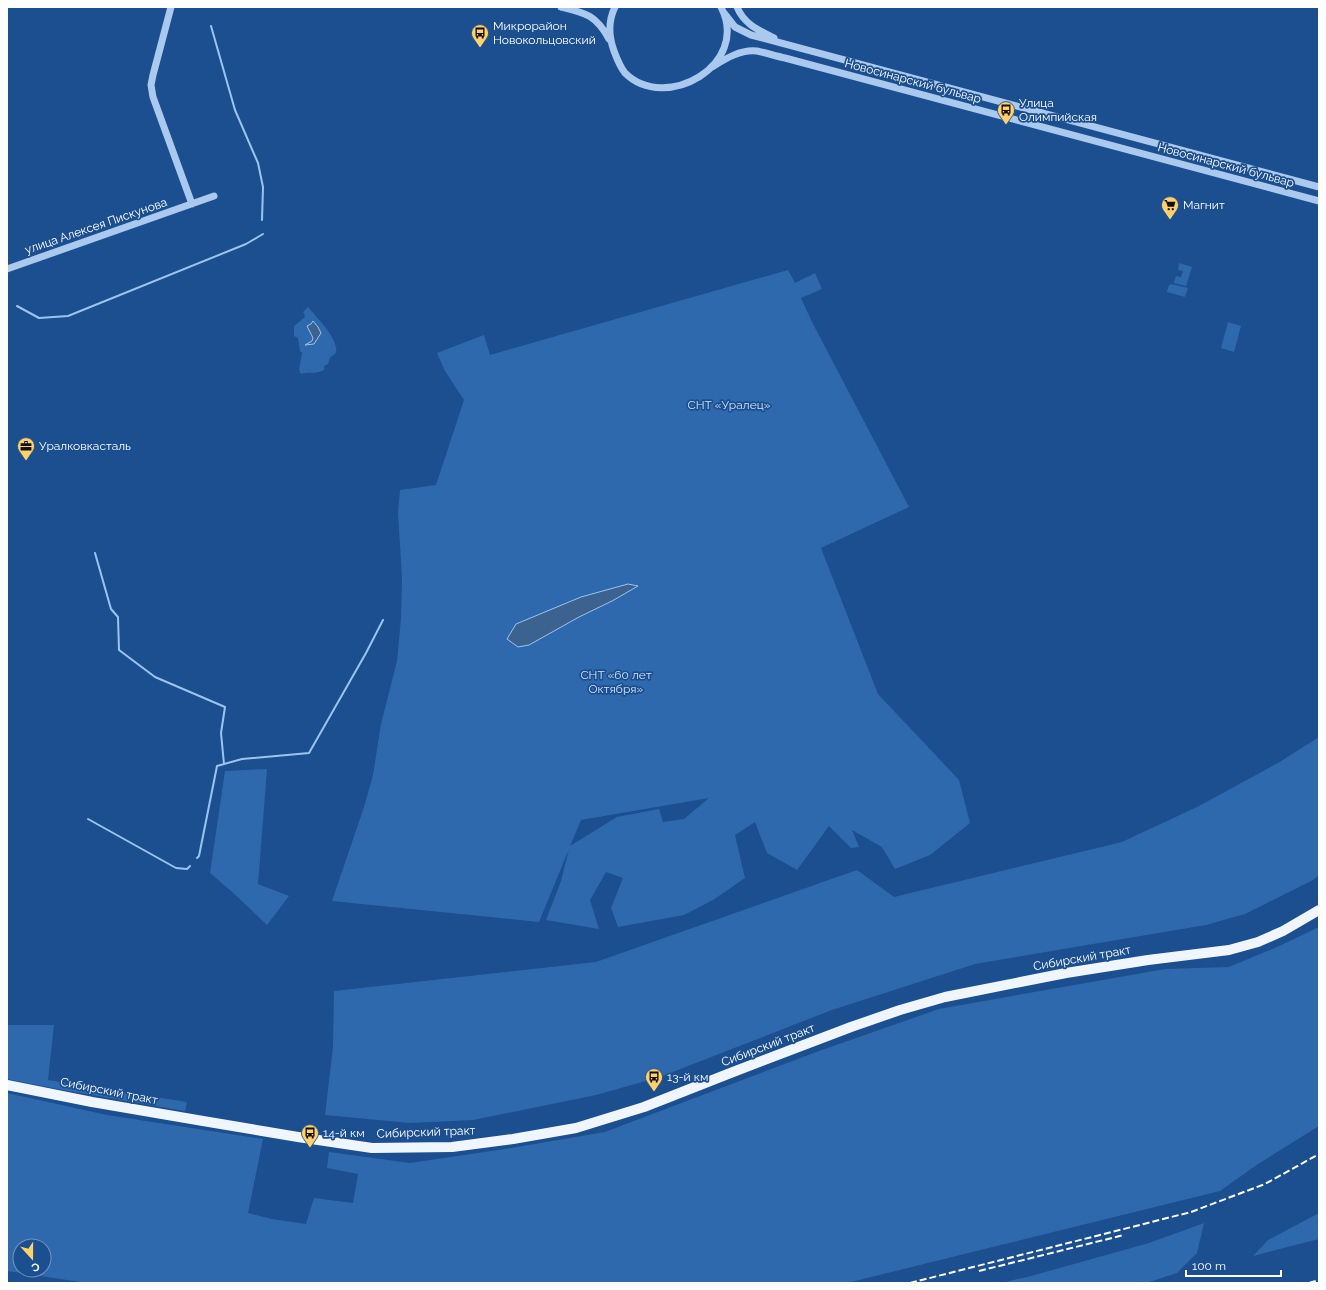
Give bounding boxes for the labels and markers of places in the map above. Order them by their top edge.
place label: Микрорайон Новокольцовский [493,19,596,47]
bus stop icon: Микрорайон Новокольцовский [470,23,490,48]
place label: Улица Олимпийская [1019,96,1097,124]
bus stop icon: Улица Олимпийская [996,100,1016,125]
supermarket icon: Магнит [1160,195,1180,220]
place label: Магнит [1183,198,1225,212]
office icon: Уралковкасталь [16,436,36,461]
place label: Уралковкасталь [39,439,131,453]
bus stop icon: 13-й км [644,1067,664,1092]
place label: 13-й км [667,1070,708,1084]
bus stop icon: 14-й км [300,1123,320,1148]
place label: 14-й км [323,1126,365,1140]

